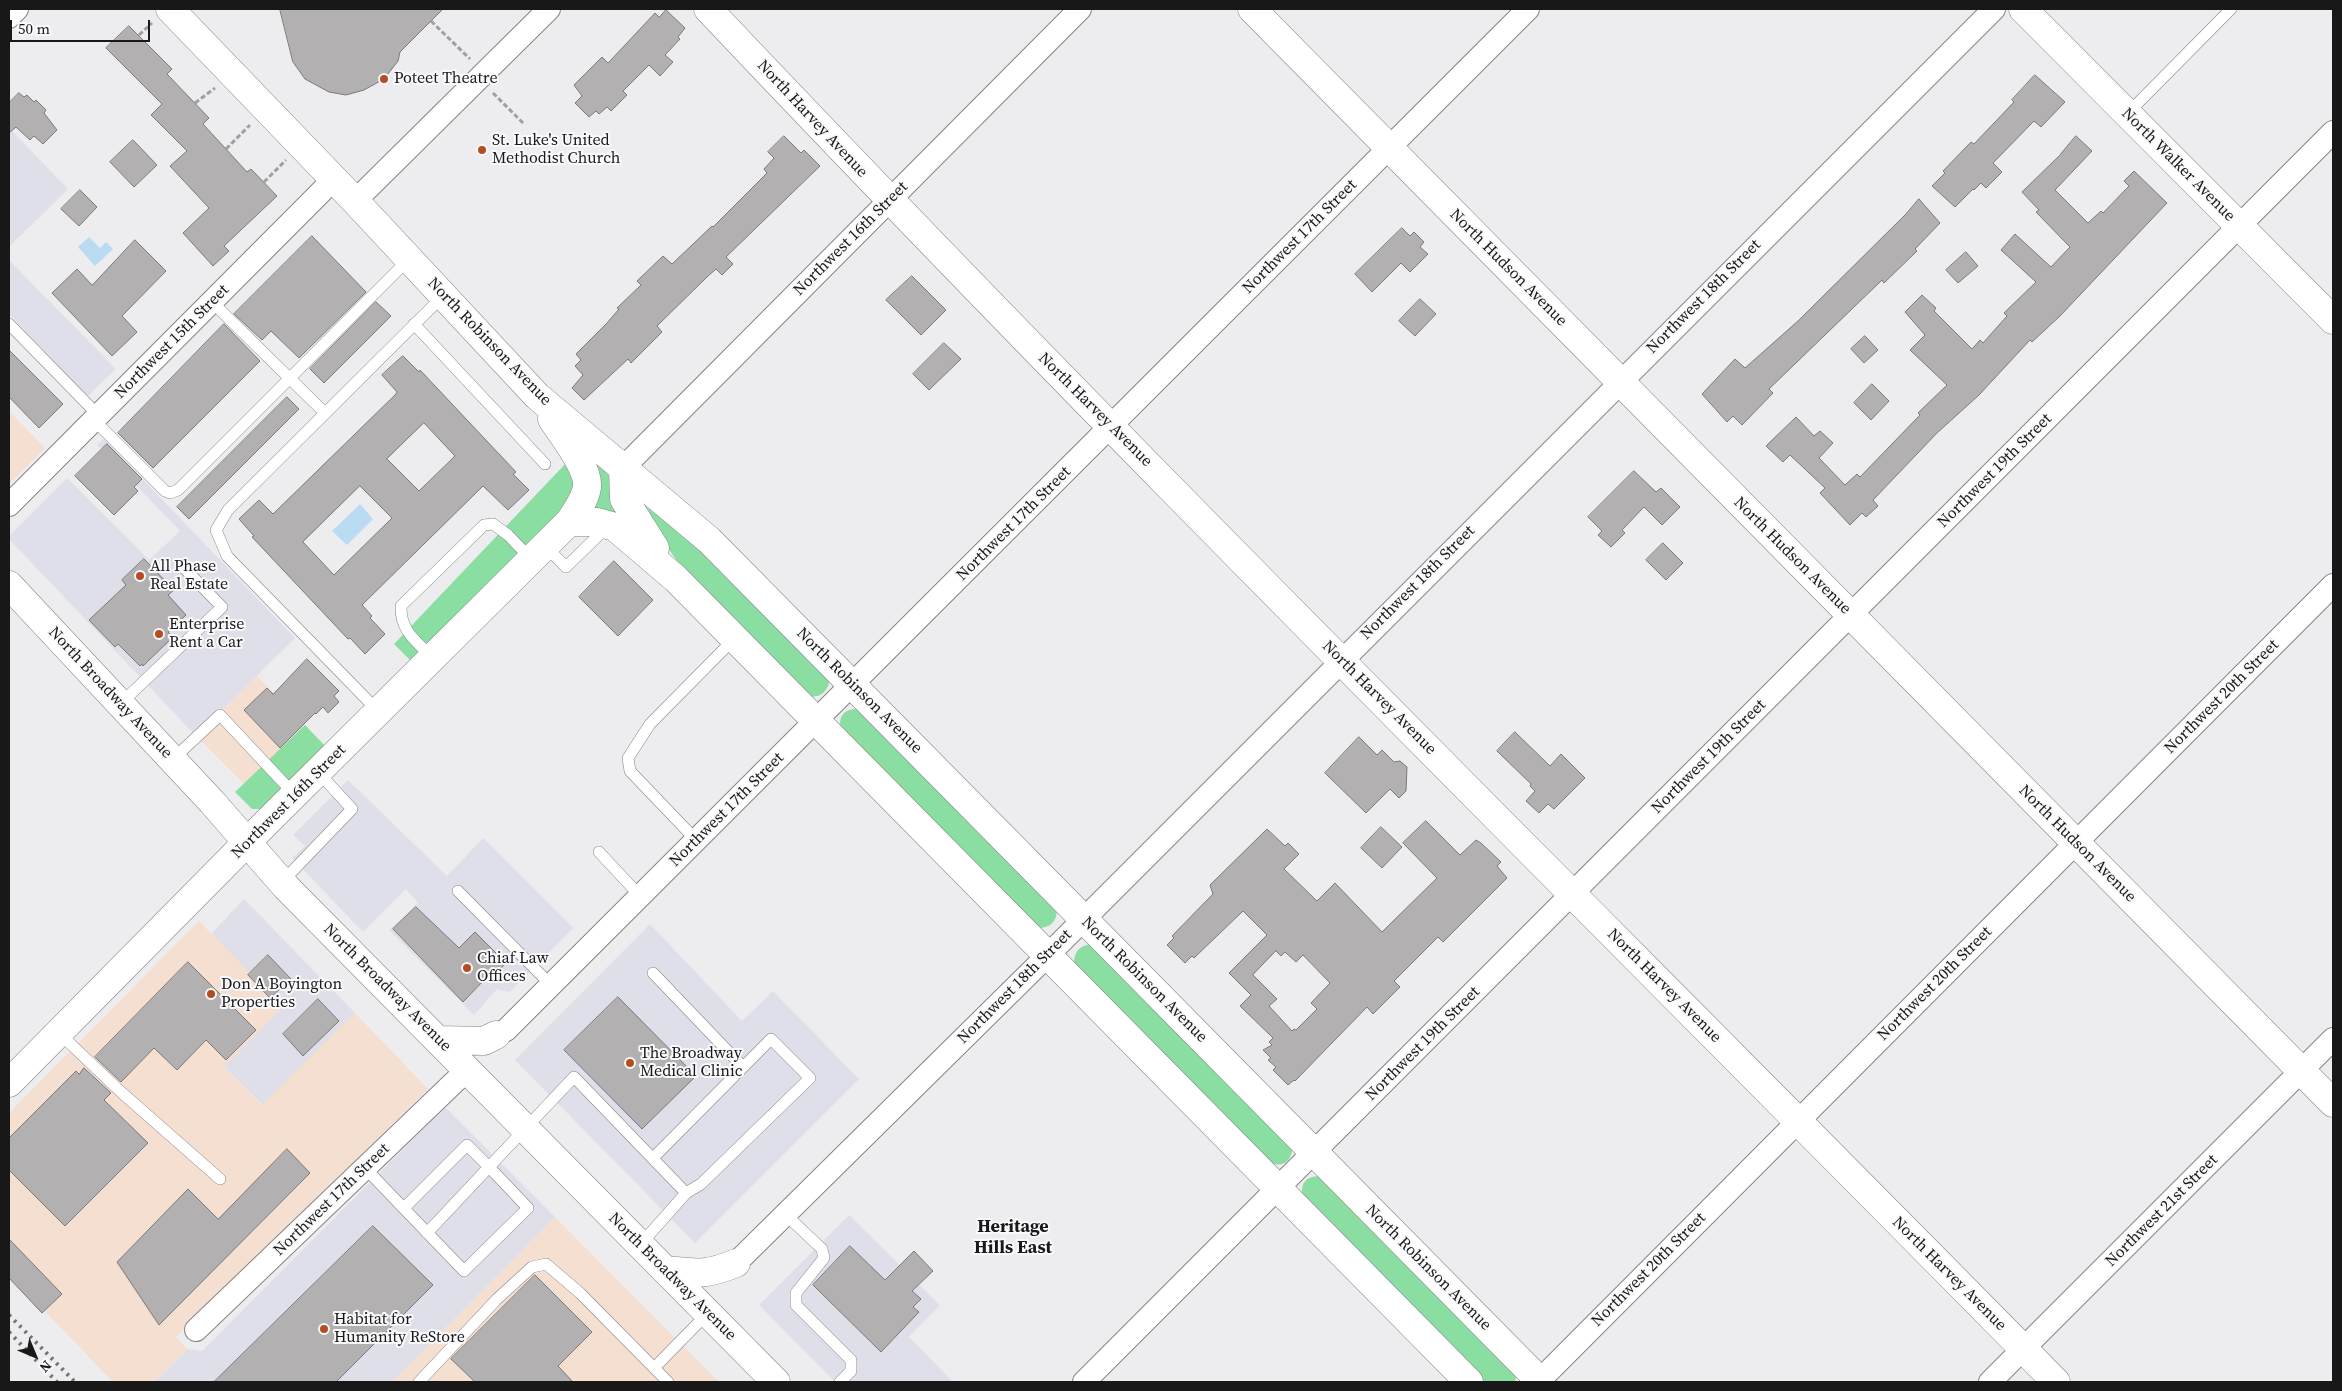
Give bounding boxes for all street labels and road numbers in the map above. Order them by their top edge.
street label: North Harvey Avenue [753,56,871,182]
street label: North Walker Avenue [2117,104,2239,226]
street label: Northwest 17th Street [1239,176,1361,298]
street label: Northwest 16th Street [790,178,912,300]
street label: North Hudson Avenue [1445,205,1571,331]
street label: Northwest 18th Street [1643,236,1765,358]
street label: North Robinson Avenue [423,274,555,410]
street label: Northwest 15th Street [111,281,233,403]
street label: North Harvey Avenue [1034,349,1156,471]
street label: Northwest 19th Street [1934,410,2056,532]
street label: Northwest 17th Street [953,463,1075,585]
street label: North Hudson Avenue [1729,493,1855,619]
street label: Northwest 18th Street [1357,522,1479,644]
street label: North Broadway Avenue [44,623,176,763]
street label: North Robinson Avenue [792,624,926,758]
street label: Northwest 20th Street [2161,636,2283,758]
street label: North Harvey Avenue [1318,637,1440,759]
street label: Northwest 19th Street [1648,696,1770,818]
street label: Northwest 16th Street [228,741,350,863]
street label: Northwest 17th Street [666,749,788,871]
street label: North Hudson Avenue [2014,781,2140,907]
street label: North Robinson Avenue [1077,913,1211,1047]
street label: North Broadway Avenue [319,920,455,1056]
street label: Northwest 20th Street [1874,923,1996,1045]
street label: North Harvey Avenue [1603,925,1725,1047]
street label: Northwest 18th Street [954,926,1076,1048]
street label: Northwest 19th Street [1362,983,1484,1105]
street label: Northwest 17th Street [270,1140,394,1260]
street label: Northwest 21st Street [2102,1151,2222,1271]
street label: North Robinson Avenue [1361,1201,1495,1335]
street label: North Broadway Avenue [604,1209,740,1345]
street label: Northwest 20th Street [1588,1209,1710,1331]
street label: North Harvey Avenue [1888,1213,2010,1335]

